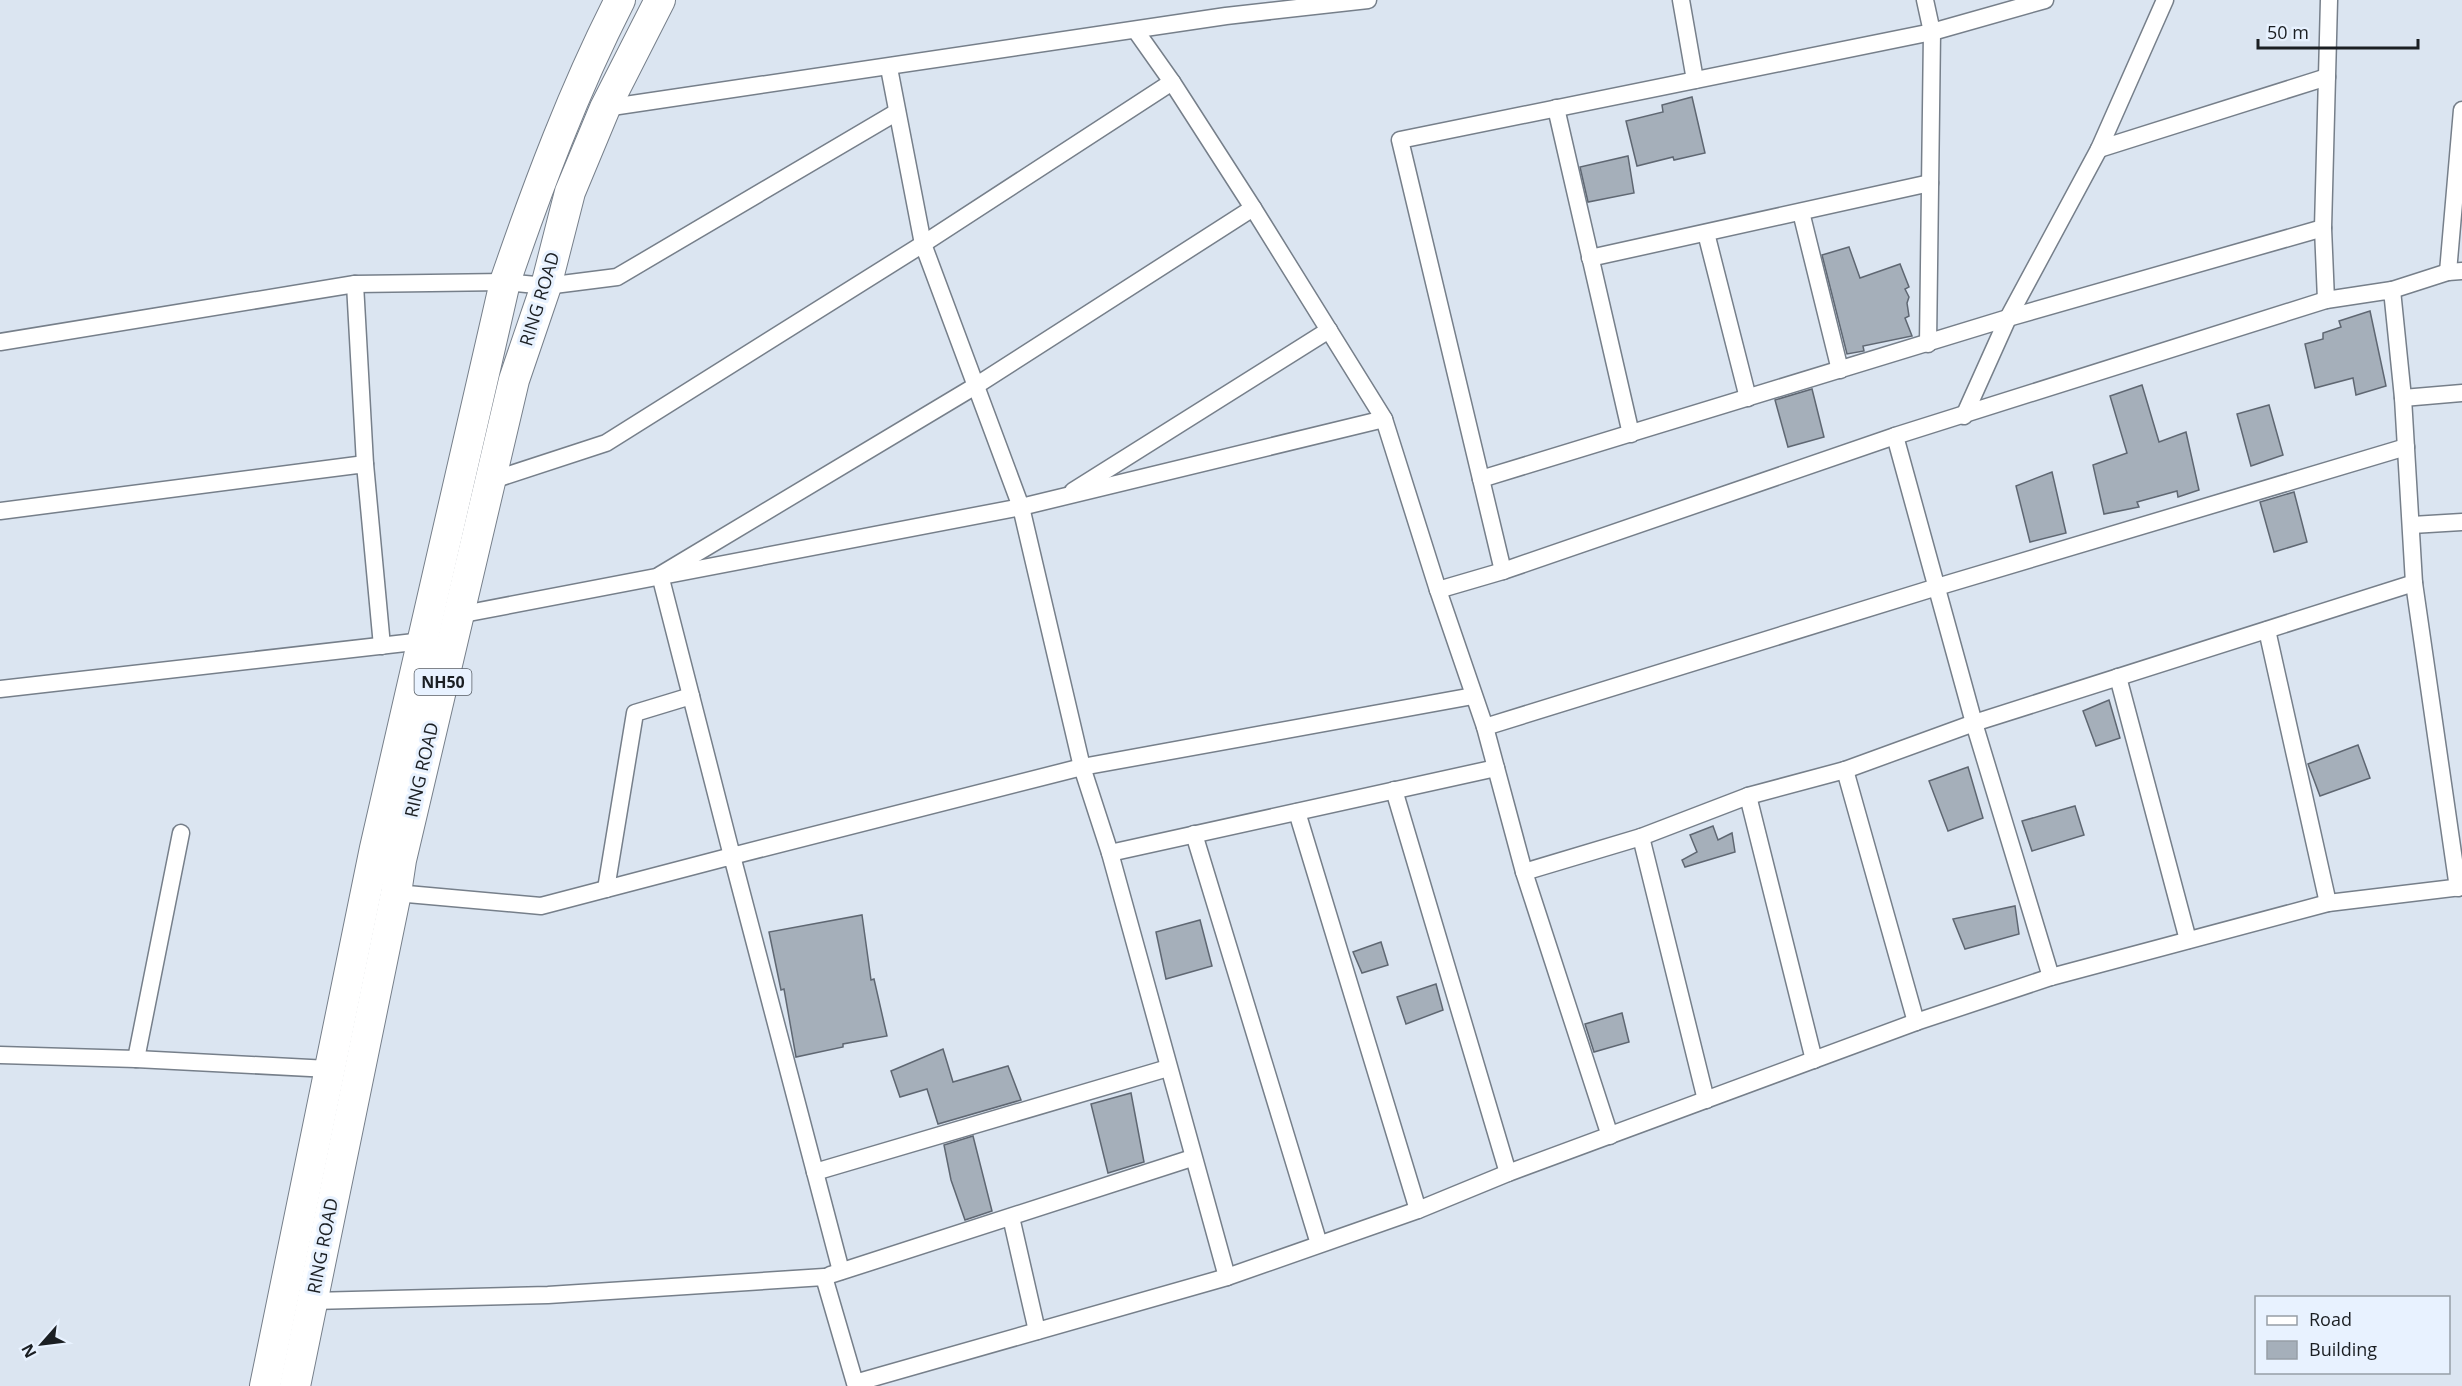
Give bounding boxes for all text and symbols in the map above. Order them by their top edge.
scale bar [2258,12,2418,50]
text: 50 m [2267,20,2309,44]
street label: RING ROAD [513,249,565,349]
road number: NH50 [414,669,472,695]
street label: RING ROAD [398,720,444,820]
street label: RING ROAD [301,1196,343,1296]
legend [2255,1296,2450,1374]
text: Road [2309,1307,2352,1331]
north arrow [12,1314,72,1374]
text: Building [2309,1337,2377,1361]
text: N [16,1340,42,1362]

